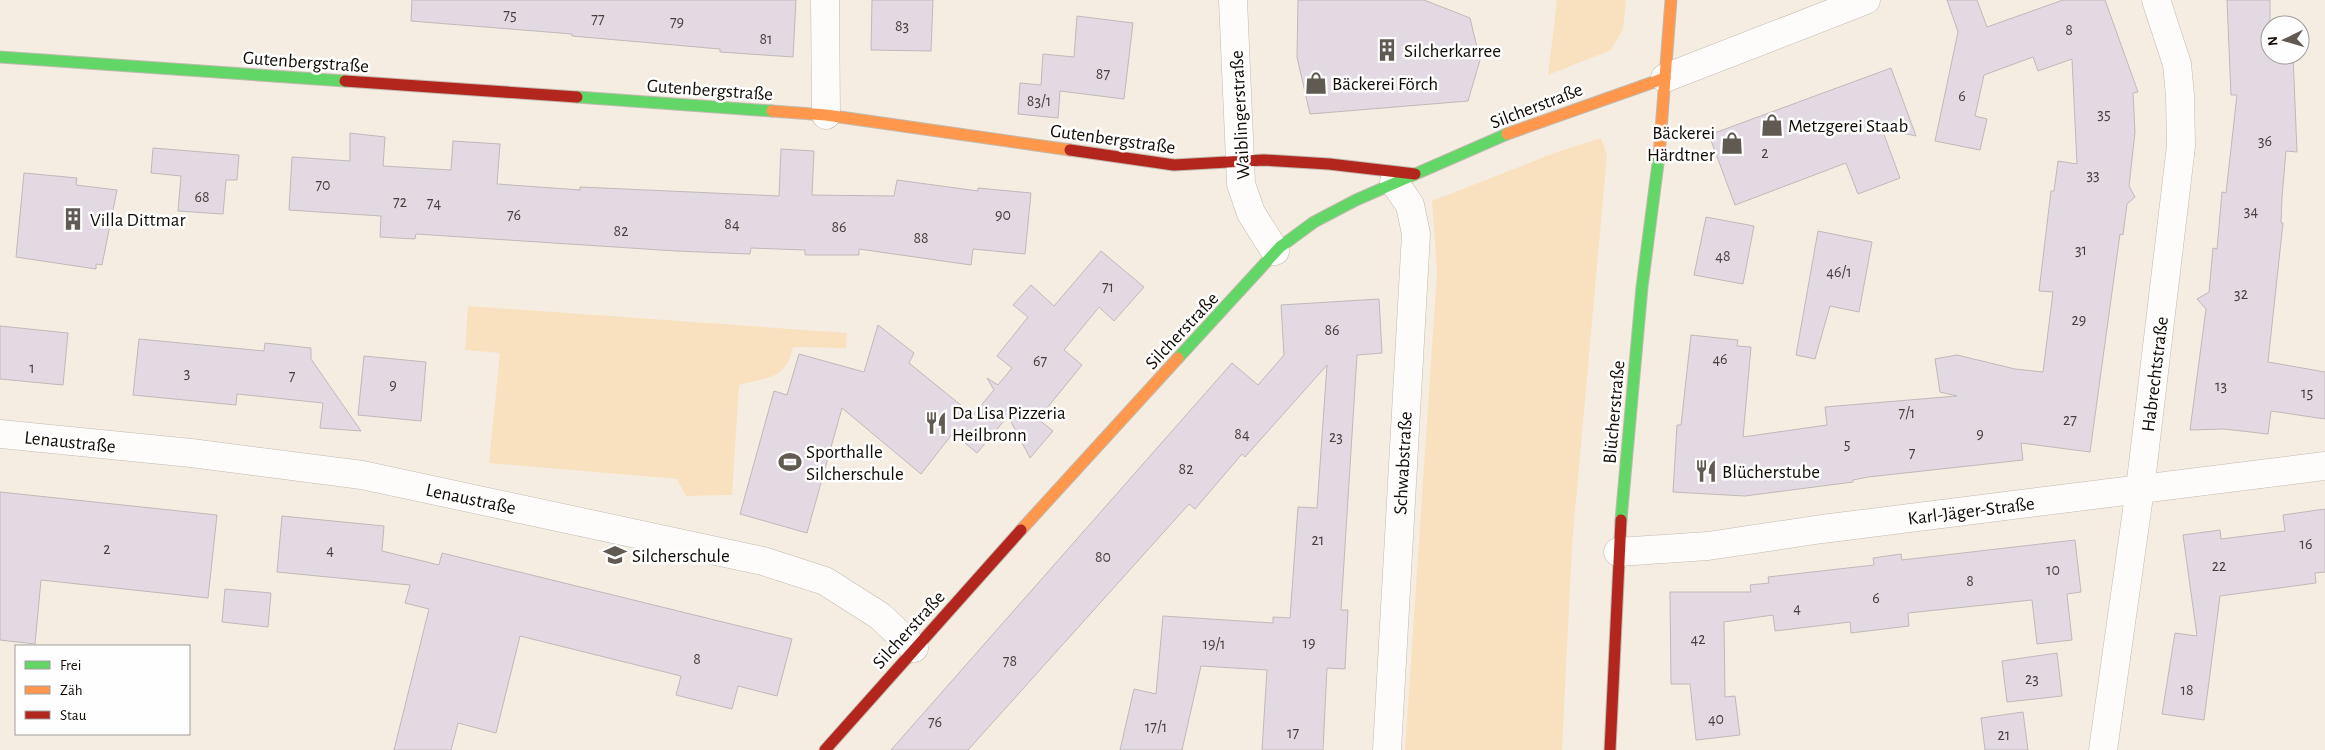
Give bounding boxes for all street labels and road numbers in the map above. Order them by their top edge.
street label: Gutenbergstraße [242,49,369,76]
street label: Waiblingerstraße [1228,50,1253,180]
street label: Gutenbergstraße [646,77,773,104]
street label: Silcherstraße [1488,80,1585,133]
street label: Gutenbergstraße [1049,121,1177,158]
street label: Silcherstraße [1142,289,1222,373]
street label: Habrechtstraße [2139,315,2172,433]
street label: Blücherstraße [1601,360,1628,465]
street label: Schwabstraße [1391,411,1416,515]
street label: Lenaustraße [23,428,116,457]
street label: Lenaustraße [424,481,518,518]
street label: Karl-Jäger-Straße [1907,494,2036,529]
street label: Silcherstraße [869,587,949,673]

